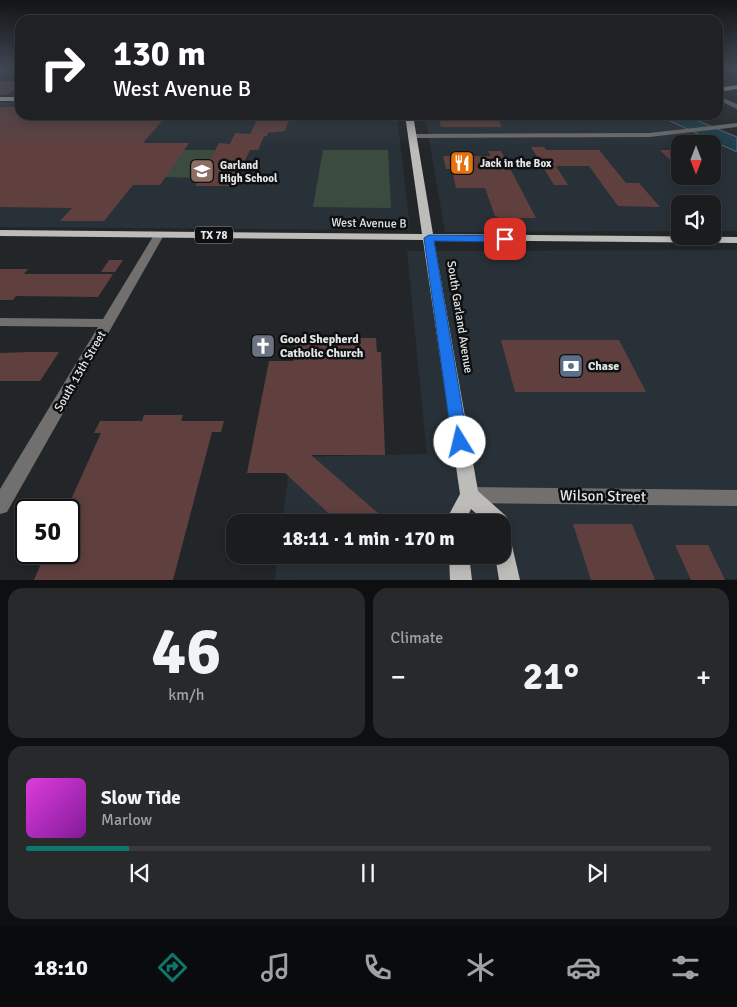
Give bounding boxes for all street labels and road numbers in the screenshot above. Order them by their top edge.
street label: West Avenue B [331,215,407,232]
road number: TX 78 [195,226,233,244]
street label: South Garland Avenue [443,260,476,374]
street label: South 13th Street [51,328,110,414]
street label: Wilson Street [560,486,646,506]

